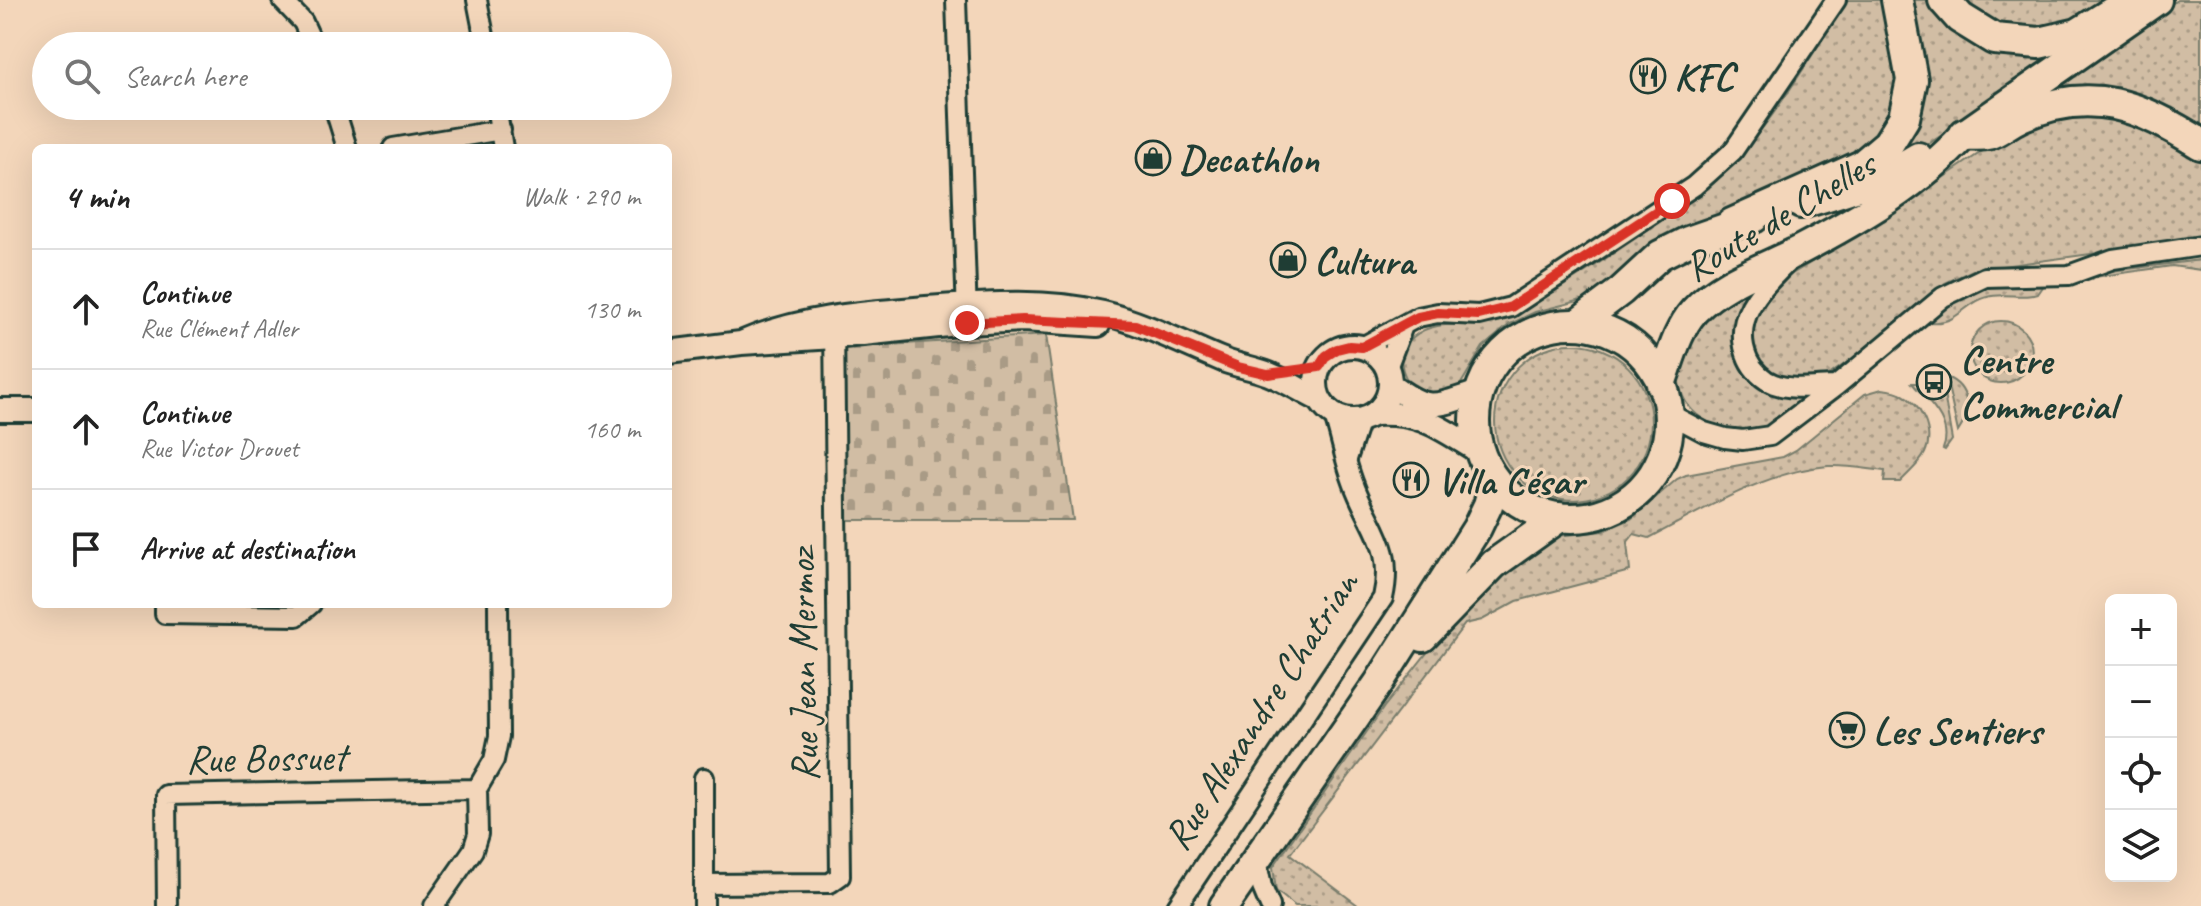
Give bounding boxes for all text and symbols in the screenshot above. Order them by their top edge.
search box [32,32,672,120]
place label: KFC [1674,52,1739,102]
icon: search [60,54,104,98]
text: Search here [124,57,246,95]
restaurant icon: KFC [1629,57,1667,95]
place label: Decathlon [1179,134,1320,184]
street label: Route de Chelles [1675,137,1887,293]
shop icon: Decathlon [1134,139,1172,177]
text: 4 min [64,175,129,218]
text: Walk · 290 m [523,180,640,213]
route start [1654,183,1690,219]
place label: Cultura [1314,236,1417,286]
shop icon: Cultura [1269,241,1307,279]
text: Continue [140,274,230,312]
icon: ahead [64,287,108,331]
text: 130 m [584,293,640,326]
route end [949,305,985,341]
text: Rue Clément Adler [140,312,298,345]
place label: Centre Commercial [1960,335,2123,431]
bus stop icon: Centre Commercial [1915,363,1953,401]
text: Continue [140,394,230,432]
icon: ahead [64,407,108,451]
text: 160 m [584,413,640,446]
text: Rue Victor Drouet [140,432,298,465]
place label: Villa César [1437,456,1588,506]
restaurant icon: Villa César [1392,461,1430,499]
icon: arrive [64,527,108,571]
text: Arrive at destination [140,530,355,568]
street label: Rue Jean Mermoz [776,543,830,782]
street label: Rue Alexandre Chatrian [1152,560,1371,859]
map controls [2105,594,2177,882]
button: + [2105,594,2177,666]
button: − [2105,666,2177,738]
place label: Les Sentiers [1873,706,2045,756]
supermarket icon: Les Sentiers [1828,711,1866,749]
street label: Rue Bossuet [185,732,353,784]
button: locate [2105,738,2177,810]
button: layers [2105,810,2177,882]

